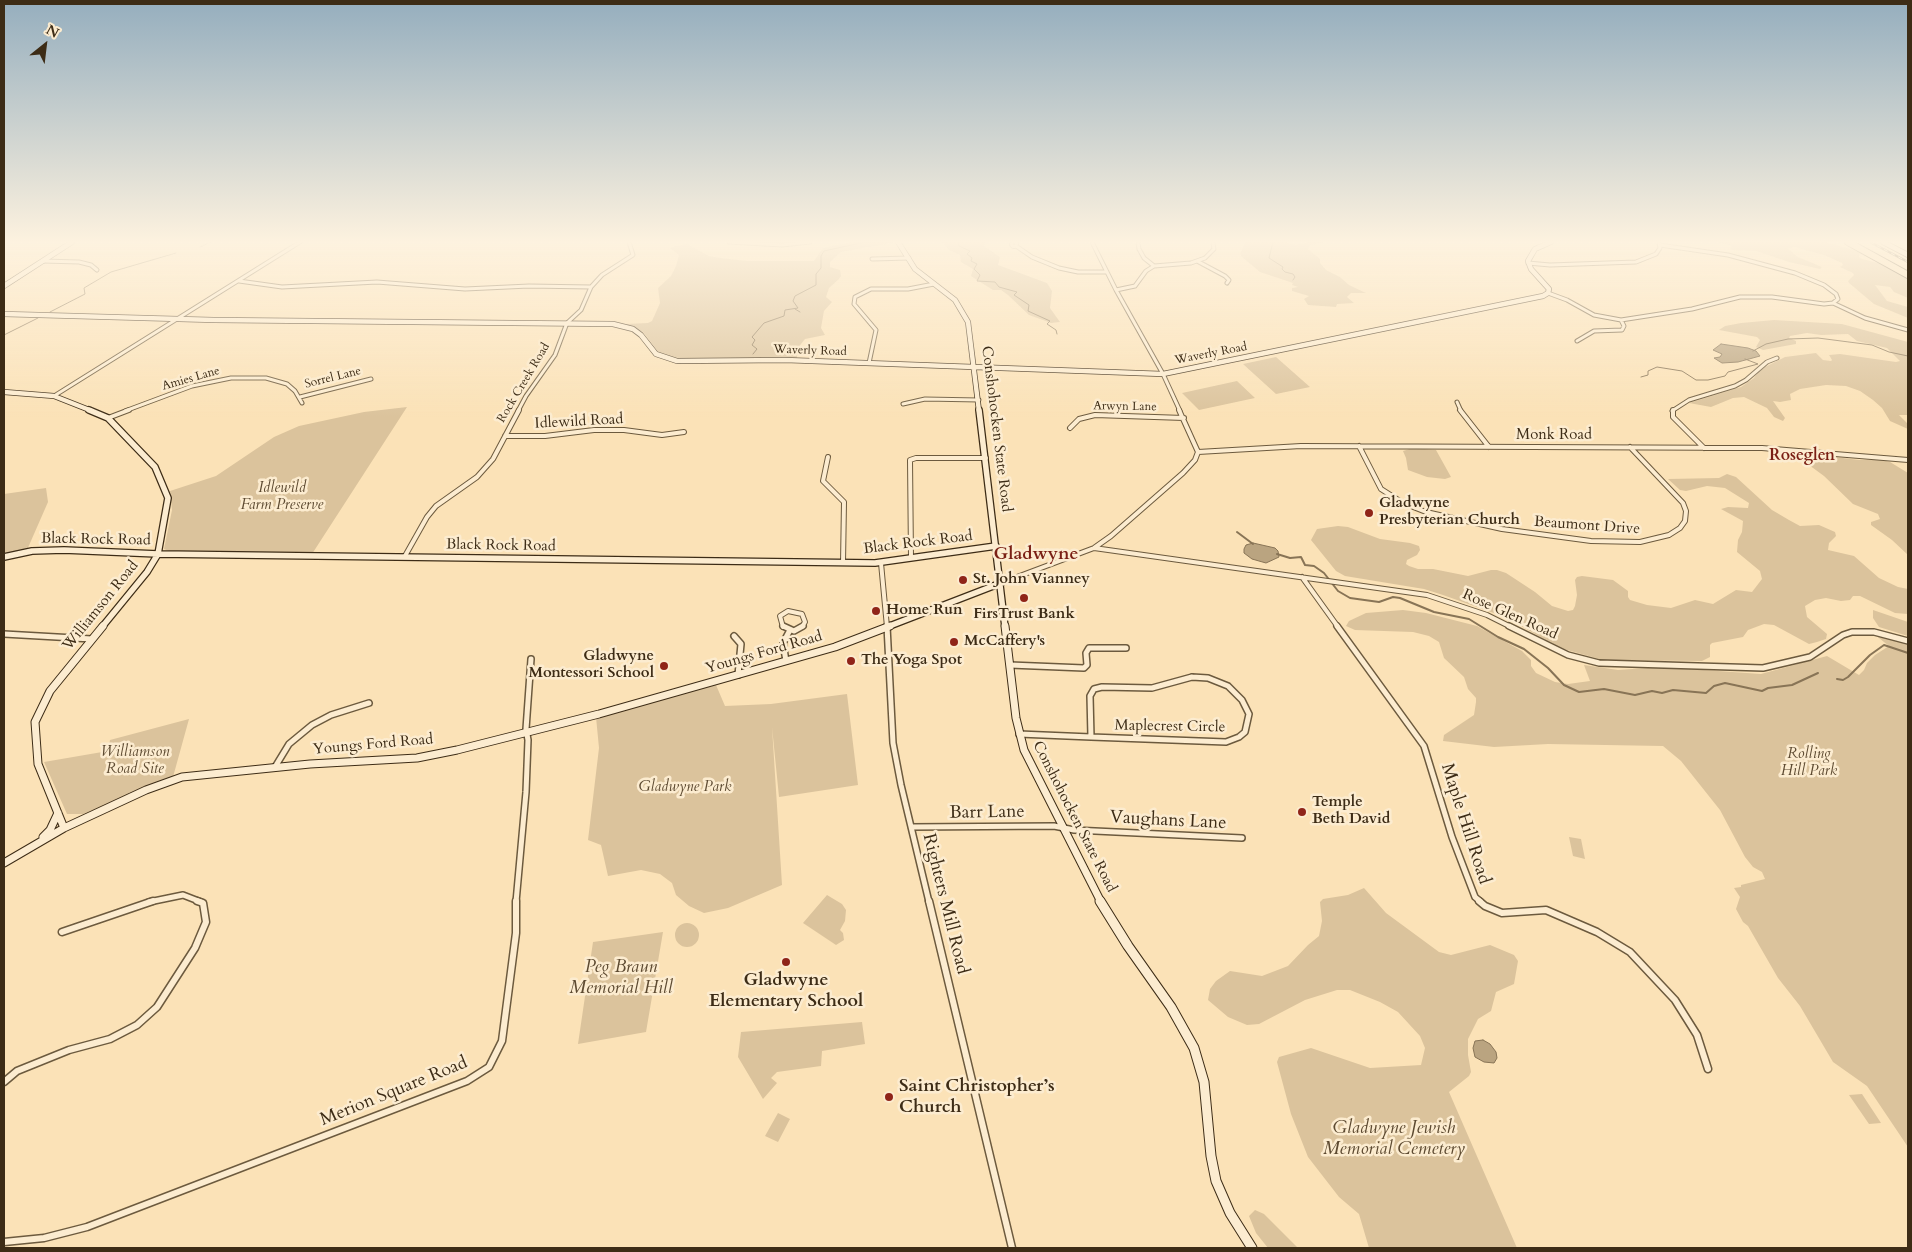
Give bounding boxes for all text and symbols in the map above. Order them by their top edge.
north arrow [20,20,70,70]
text: N [43,20,62,43]
street label: Waverly Road [1174,340,1248,368]
street label: Rock Creek Road [495,341,553,425]
street label: Waverly Road [773,343,847,359]
street label: Conshohocken State Road [977,345,1015,513]
street label: Amies Lane [160,364,222,394]
street label: Sorrel Lane [303,364,363,392]
street label: Arwyn Lane [1093,399,1157,415]
street label: Idlewild Road [534,411,624,433]
street label: Monk Road [1516,427,1592,445]
district label: Roseglen [1769,446,1835,466]
park label: Idlewild Farm Preserve [241,480,323,515]
place label: Gladwyne Presbyterian Church [1379,495,1520,530]
marker: Gladwyne Presbyterian Church [1363,507,1375,519]
street label: Beaumont Drive [1533,513,1641,539]
street label: Black Rock Road [862,527,974,559]
street label: Black Rock Road [41,530,151,550]
street label: Black Rock Road [446,536,556,556]
district label: Gladwyne [994,544,1078,566]
street label: Williamson Road [59,557,143,655]
place label: St. John Vianney [973,571,1090,589]
marker: St. John Vianney [957,574,969,586]
street label: Rose Glen Road [1460,586,1560,644]
marker: FirsTrust Bank [1018,592,1030,604]
place label: Home Run [886,602,963,620]
marker: Home Run [870,605,882,617]
place label: FirsTrust Bank [973,606,1075,624]
street label: Youngs Ford Road [704,628,824,678]
place label: McCaffery's [964,633,1045,651]
marker: McCaffery's [948,636,960,648]
place label: Gladwyne Montessori School [529,648,654,683]
place label: The Yoga Spot [861,652,962,670]
marker: The Yoga Spot [845,655,857,667]
marker: Gladwyne Montessori School [658,660,670,672]
street label: Maplecrest Circle [1114,717,1226,737]
street label: Youngs Ford Road [312,731,434,759]
street label: Conshohocken State Road [1028,738,1120,896]
park label: Williamson Road Site [101,744,169,779]
park label: Rolling Hill Park [1781,746,1837,781]
street label: Maple Hill Road [1435,761,1495,887]
park label: Gladwyne Park [639,779,731,797]
place label: Temple Beth David [1312,794,1390,829]
street label: Barr Lane [949,802,1025,824]
marker: Temple Beth David [1296,806,1308,818]
street label: Vaughans Lane [1109,807,1227,835]
street label: Righters Mill Road [917,831,973,977]
marker: Gladwyne Elementary School [780,956,792,968]
park label: Peg Braun Memorial Hill [569,957,673,1000]
place label: Gladwyne Elementary School [709,970,863,1012]
street label: Merion Square Road [317,1053,471,1131]
place label: Saint Christopher’s Church [899,1076,1055,1118]
marker: Saint Christopher’s Church [883,1091,895,1103]
park label: Gladwyne Jewish Memorial Cemetery [1323,1118,1465,1160]

